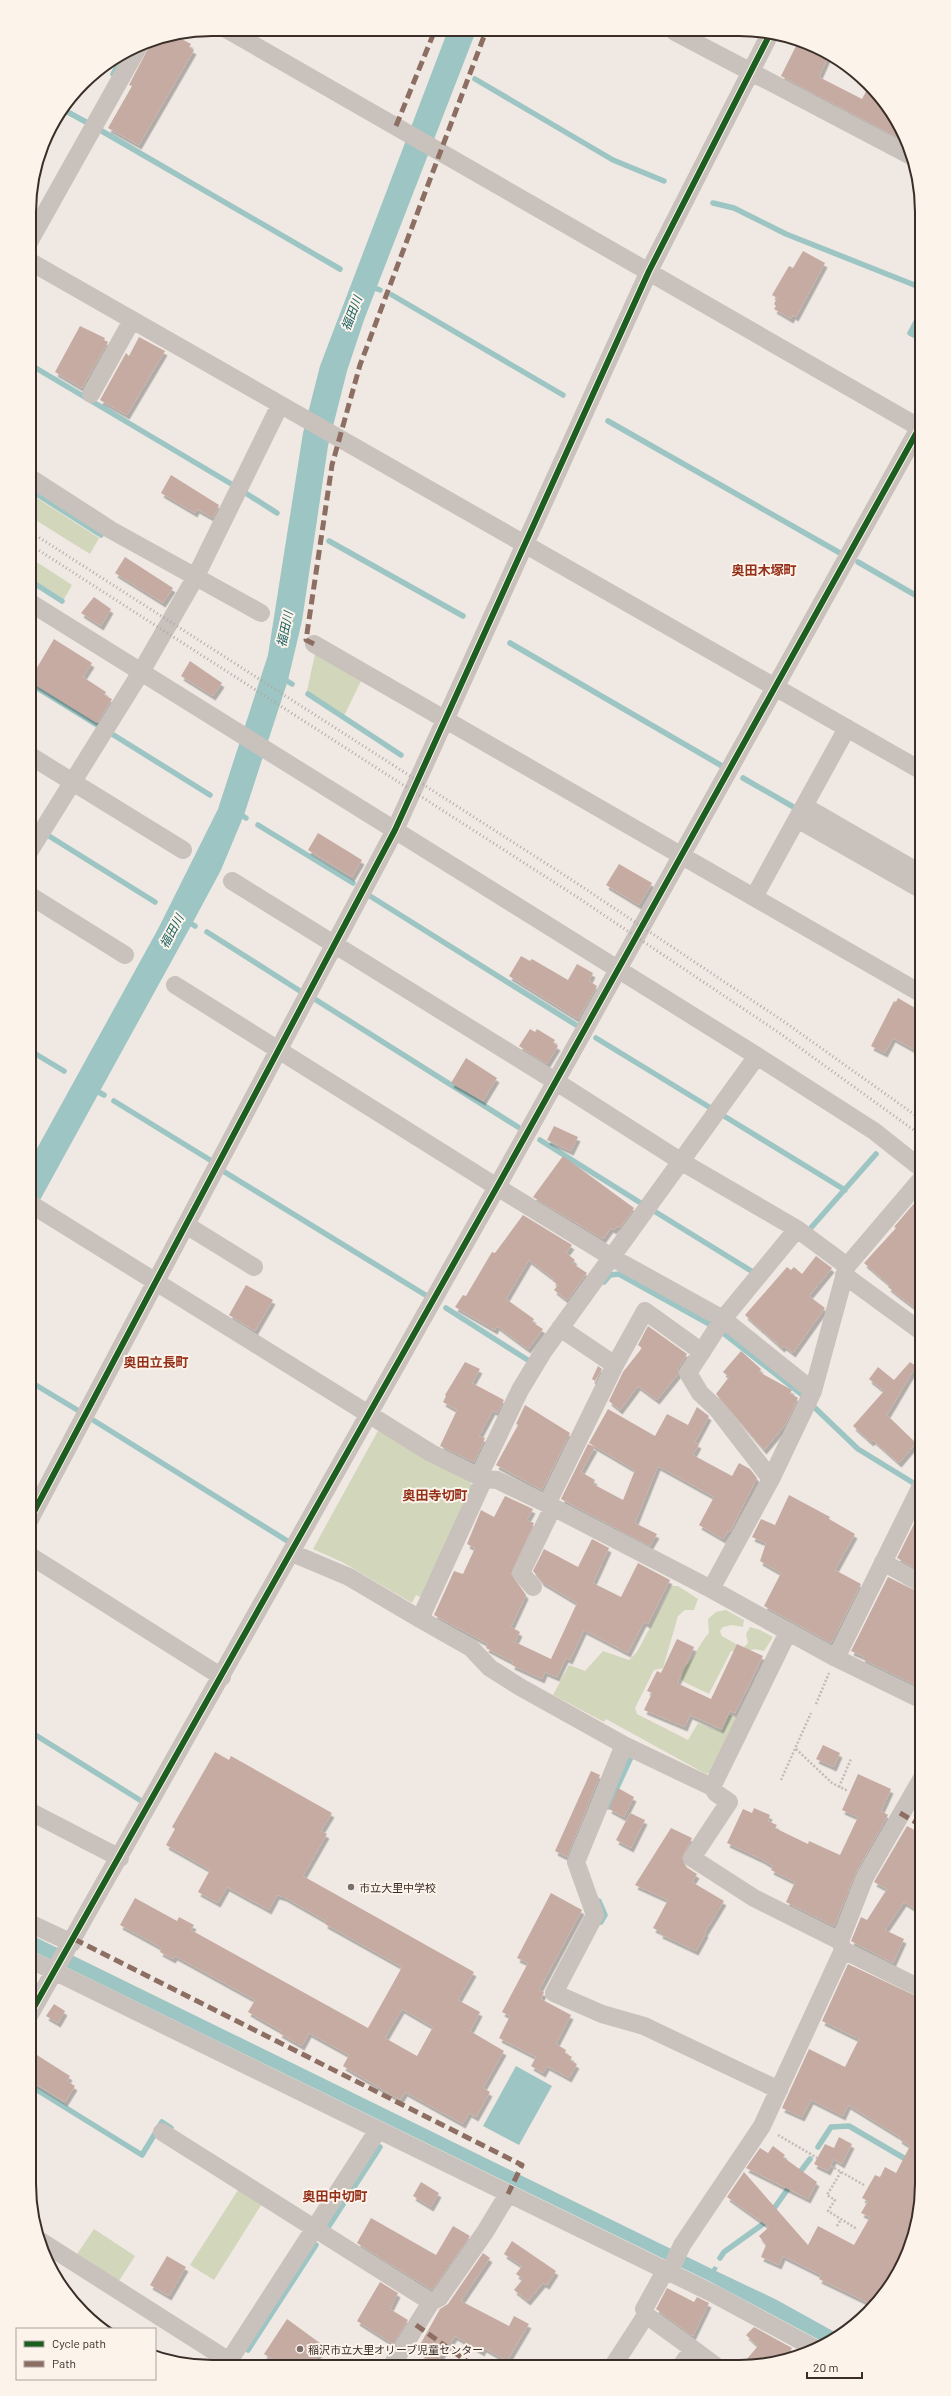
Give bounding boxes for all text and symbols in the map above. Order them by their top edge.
water label: 福田川 [338,292,365,332]
district label: 奥田木塚町 [731,562,797,578]
water label: 福田川 [273,608,295,648]
water label: 福田川 [156,910,187,950]
district label: 奥田立長町 [123,1354,189,1370]
district label: 奥田寺切町 [402,1487,468,1503]
place label: 市立大里中学校 [359,1881,436,1894]
marker: 市立大里中学校 [346,1882,356,1892]
district label: 奥田中切町 [302,2188,368,2204]
legend [16,2328,156,2380]
text: Cycle path [52,2336,106,2350]
place label: 稲沢市立大里オリーブ児童センター [308,2343,483,2356]
marker: 稲沢市立大里オリーブ児童センター [295,2344,305,2354]
scale bar [807,2354,862,2380]
text: Path [52,2356,76,2370]
text: 20 m [813,2360,839,2374]

